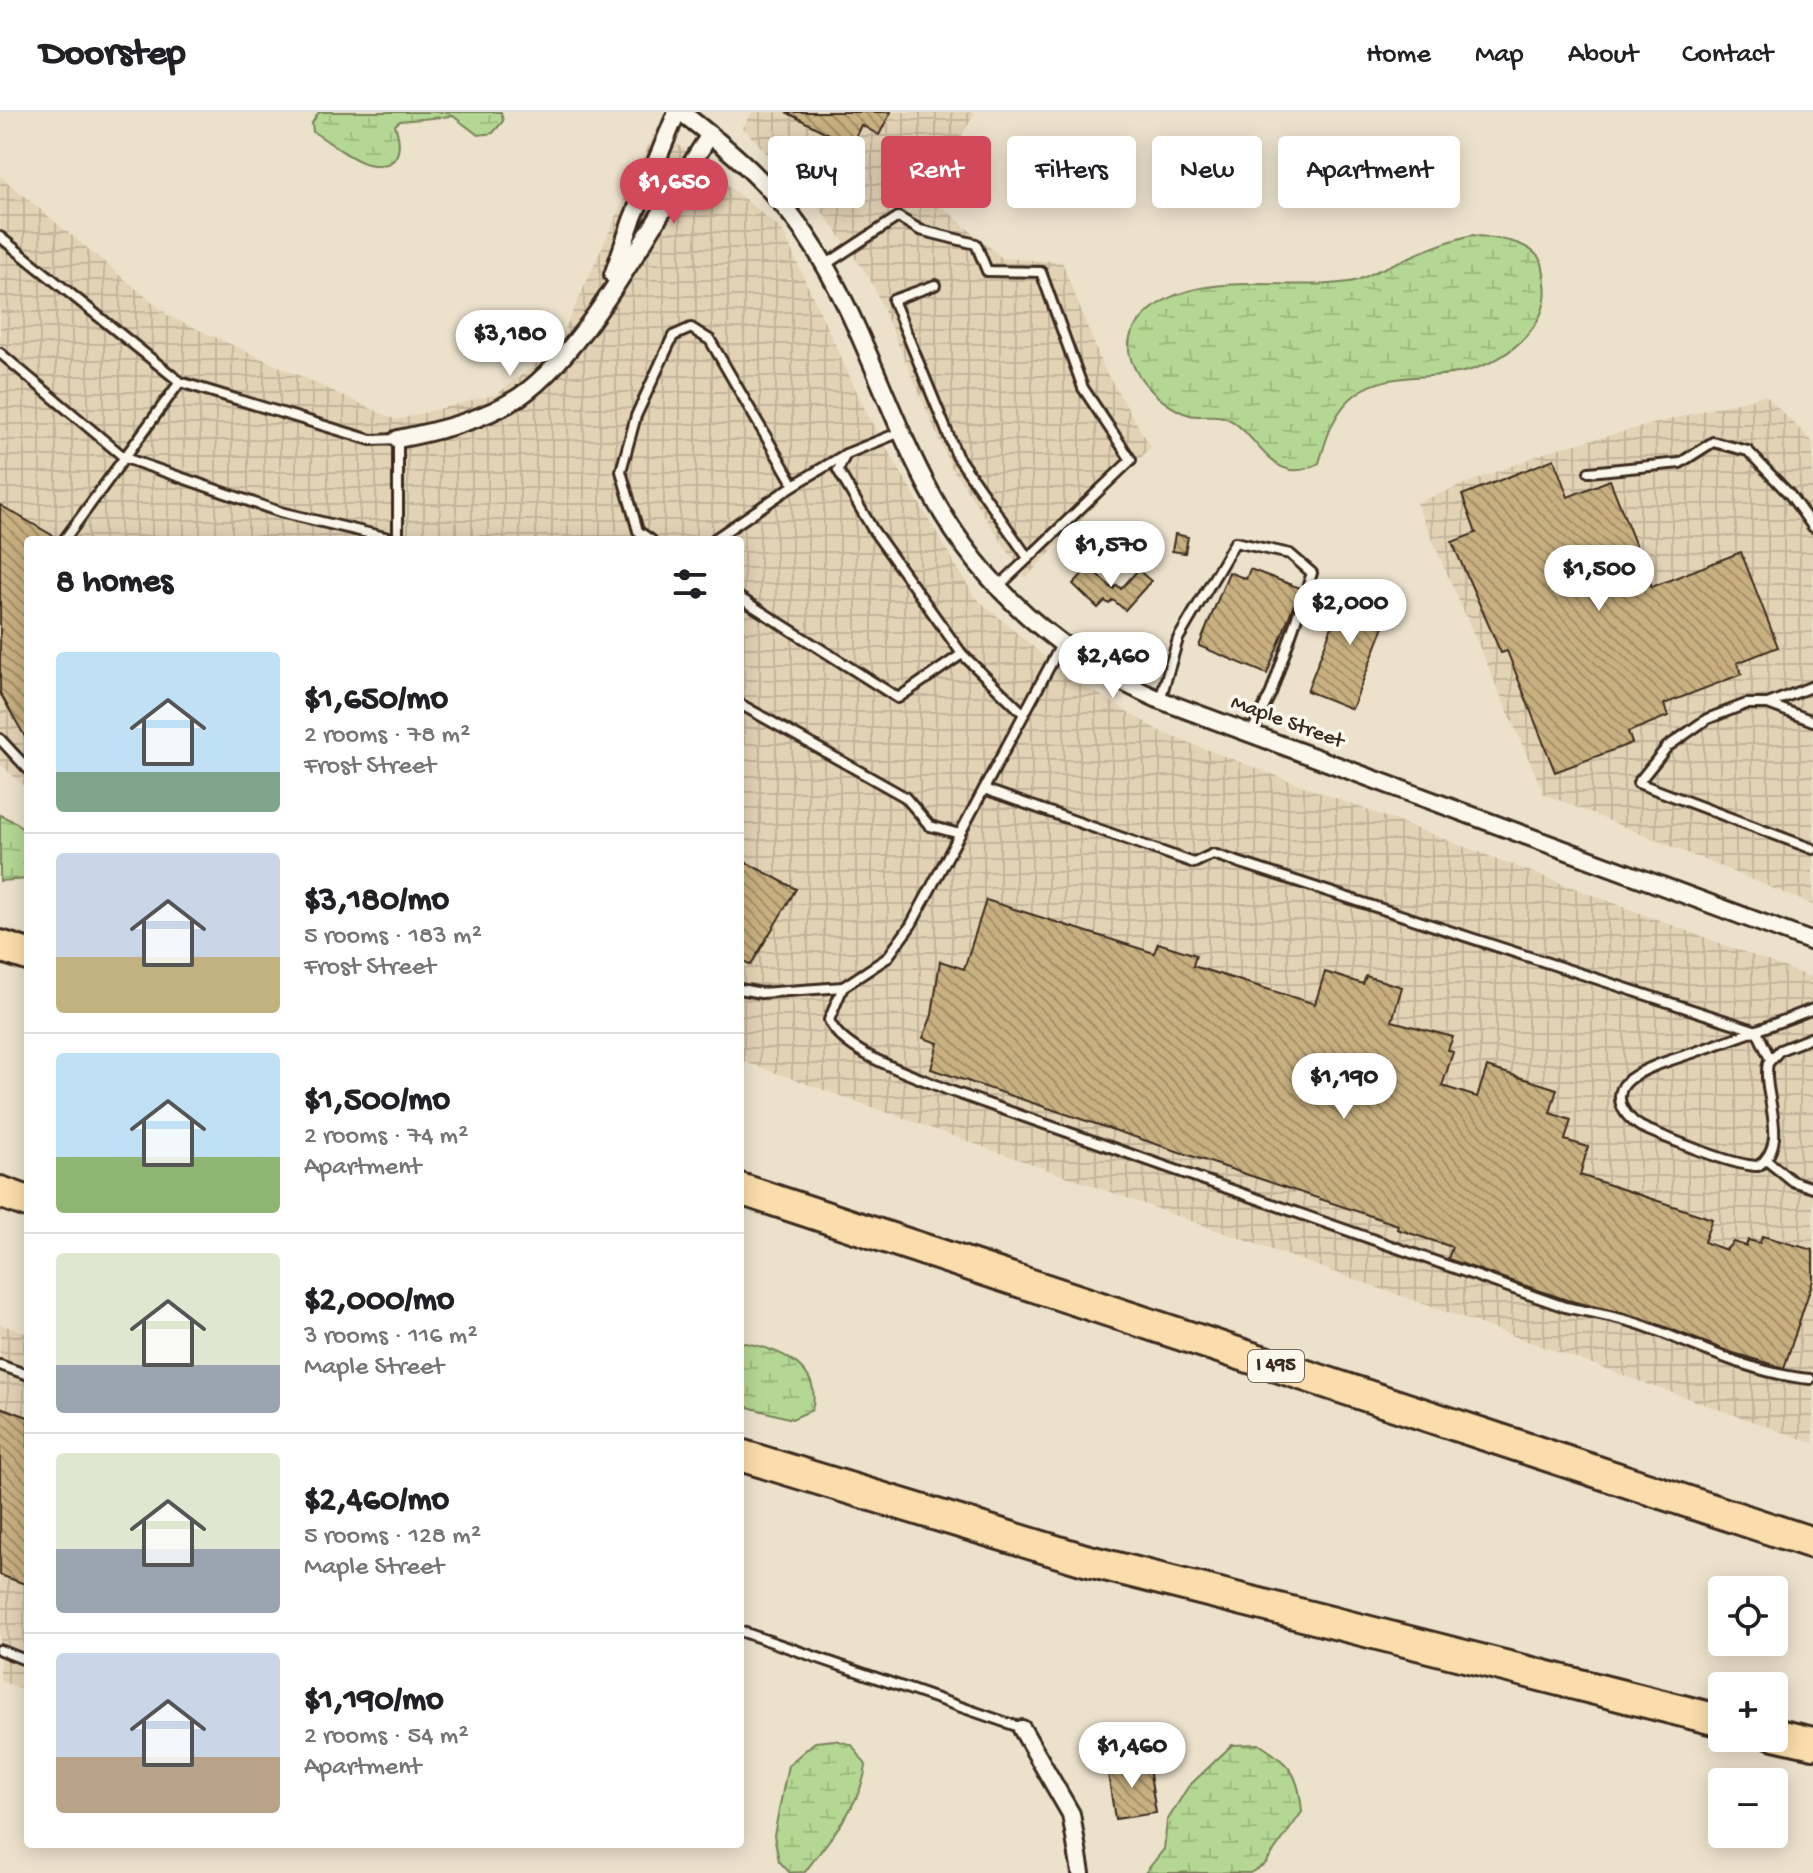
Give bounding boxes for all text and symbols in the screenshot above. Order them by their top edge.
text: Doorstep [40,33,186,77]
text: Home [1366,39,1431,72]
text: Map [1475,39,1524,72]
text: About [1568,39,1638,72]
text: Contact [1682,39,1773,72]
chip: Buy [768,136,865,208]
chip: Rent [881,136,991,208]
chip: Filters [1007,136,1136,208]
chip: New [1152,136,1262,208]
chip: Apartment [1278,136,1460,208]
pin: $1,650 [609,158,739,226]
text: $1,650 [638,168,710,199]
pin: $3,180 [445,310,575,378]
text: $3,180 [474,320,546,351]
pin: $1,570 [1046,521,1176,589]
text: $1,570 [1075,531,1147,562]
pin: $1,500 [1534,545,1664,613]
text: $1,500 [1562,555,1636,586]
icon: filters [668,562,712,606]
text: 8 homes [56,564,173,604]
pin: $2,000 [1285,579,1415,647]
text: $2,000 [1312,589,1388,620]
pin: $2,460 [1048,632,1178,700]
text: $2,460 [1077,642,1149,673]
text: $1,650/mo [304,681,448,721]
icon: home [120,684,216,780]
street label: Maple Street [1227,691,1349,756]
text: 2 rooms · 78 m² [304,721,470,752]
text: Frost Street [304,752,436,783]
text: $3,180/mo [304,882,449,922]
icon: home [120,885,216,981]
text: 5 rooms · 183 m² [304,922,482,953]
text: Frost Street [304,953,436,984]
pin: $1,190 [1279,1053,1409,1121]
text: $1,190 [1310,1063,1378,1094]
text: $1,500/mo [304,1082,450,1122]
icon: home [120,1085,216,1181]
text: 2 rooms · 74 m² [304,1122,468,1153]
text: Apartment [304,1153,421,1184]
text: $2,000/mo [304,1282,455,1322]
icon: home [120,1285,216,1381]
text: 3 rooms · 116 m² [304,1322,477,1353]
road number: I 495 [1248,1350,1304,1382]
text: Maple Street [304,1353,444,1384]
text: $2,460/mo [304,1482,449,1522]
icon: home [120,1485,216,1581]
text: 5 rooms · 128 m² [304,1522,481,1553]
text: Maple Street [304,1553,444,1584]
map controls [1708,1576,1788,1848]
button: locate [1708,1576,1788,1656]
button: + [1708,1672,1788,1752]
text: $1,190/mo [304,1682,444,1722]
icon: home [120,1685,216,1781]
text: 2 rooms · 54 m² [304,1722,469,1753]
pin: $1,460 [1067,1722,1197,1790]
text: $1,460 [1097,1732,1167,1763]
text: Apartment [304,1753,421,1784]
button: − [1708,1768,1788,1848]

